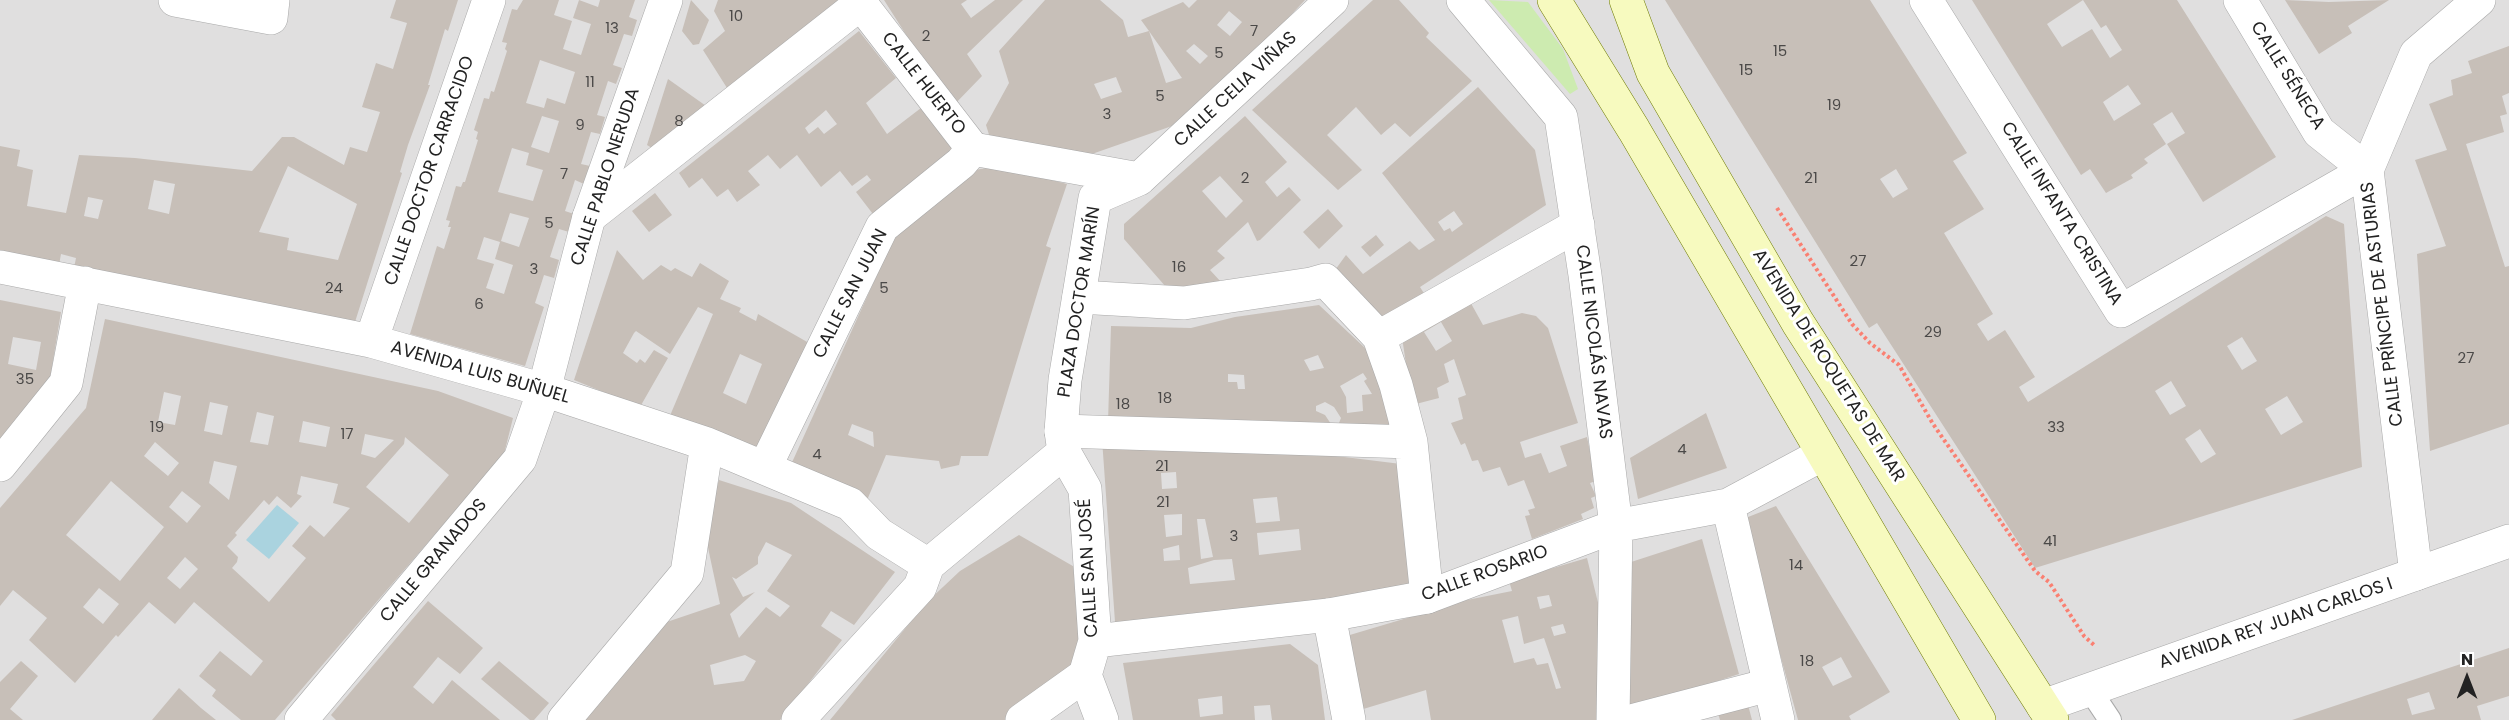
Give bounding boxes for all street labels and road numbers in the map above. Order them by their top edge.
street label: CALLE SÉNECA [2245,18,2329,134]
street label: CALLE HUERTO [876,28,970,140]
street label: CALLE CELIA VIÑAS [1170,28,1302,152]
street label: CALLE DOCTOR CARRACIDO [381,53,479,289]
street label: CALLE PABLO NERUDA [567,85,645,269]
street label: CALLE INFANTA CRISTINA [1996,118,2126,310]
street label: CALLE PRÍNCIPE DE ASTURIAS [2357,180,2409,428]
street label: PLAZA DOCTOR MARÍN [1054,205,1106,399]
street label: CALLE SAN JUAN [809,226,893,362]
street label: CALLE NICOLÁS NAVAS [1570,244,1616,440]
street label: AVENIDA DE ROQUETAS DE MAR [1747,246,1909,486]
street label: AVENIDA LUIS BUÑUEL [388,337,572,409]
street label: CALLE GRANADOS [376,495,492,627]
street label: CALLE SAN JOSÉ [1075,498,1103,638]
street label: CALLE ROSARIO [1419,541,1551,607]
street label: AVENIDA REY JUAN CARLOS I [2156,574,2396,674]

